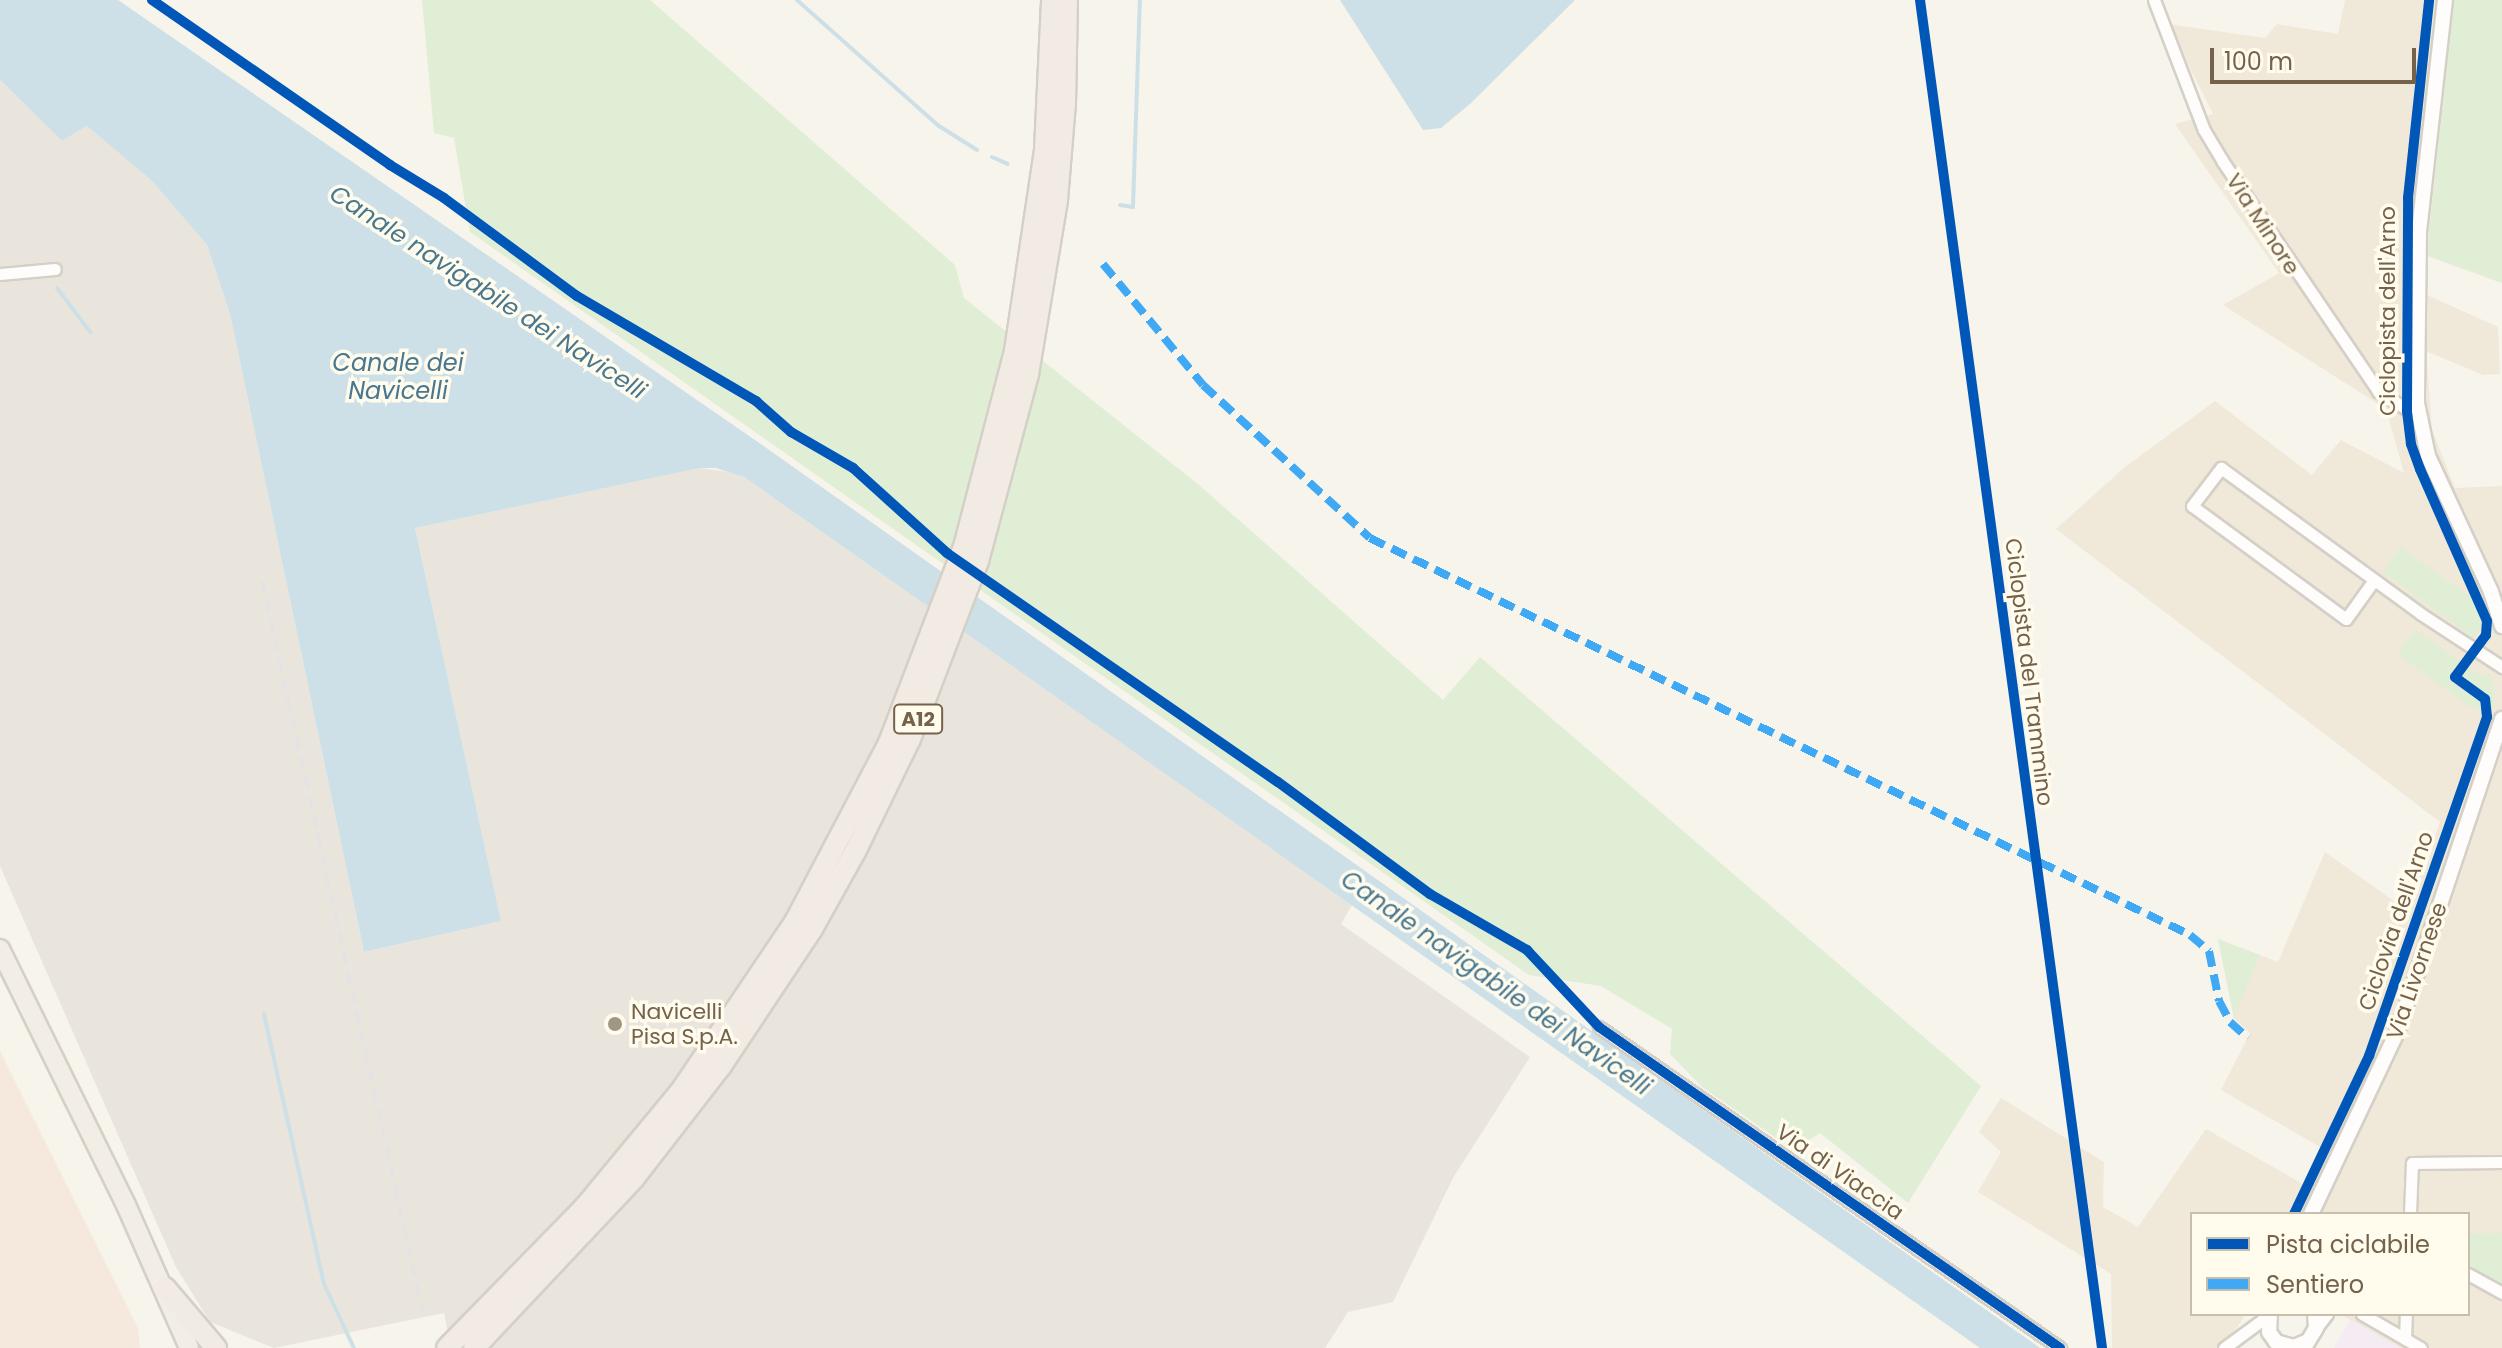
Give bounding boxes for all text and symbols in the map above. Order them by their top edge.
scale bar [2214,32,2420,82]
text: 100 m [2224,45,2293,78]
street label: Via Minore [2221,168,2305,280]
water label: Canale navigabile dei Navicelli [324,179,652,405]
street label: Ciclopista dell'Arno [2375,206,2401,416]
water label: Canale dei Navicelli [332,349,464,405]
street label: Ciclopista del Trammino [1999,537,2059,807]
road number: A12 [892,703,944,735]
street label: Ciclovia dell'Arno [2353,828,2439,1014]
water label: Canale navigabile dei Navicelli [1336,865,1656,1101]
street label: Via Livornese [2381,899,2453,1043]
place label: Navicelli Pisa S.p.A. [631,998,738,1050]
marker: Navicelli Pisa S.p.A. [606,1015,624,1033]
street label: Via di Viaccia [1771,1118,1909,1226]
legend [2190,1212,2470,1316]
text: Pista ciclabile [2266,1228,2430,1261]
text: Sentiero [2266,1268,2364,1301]

